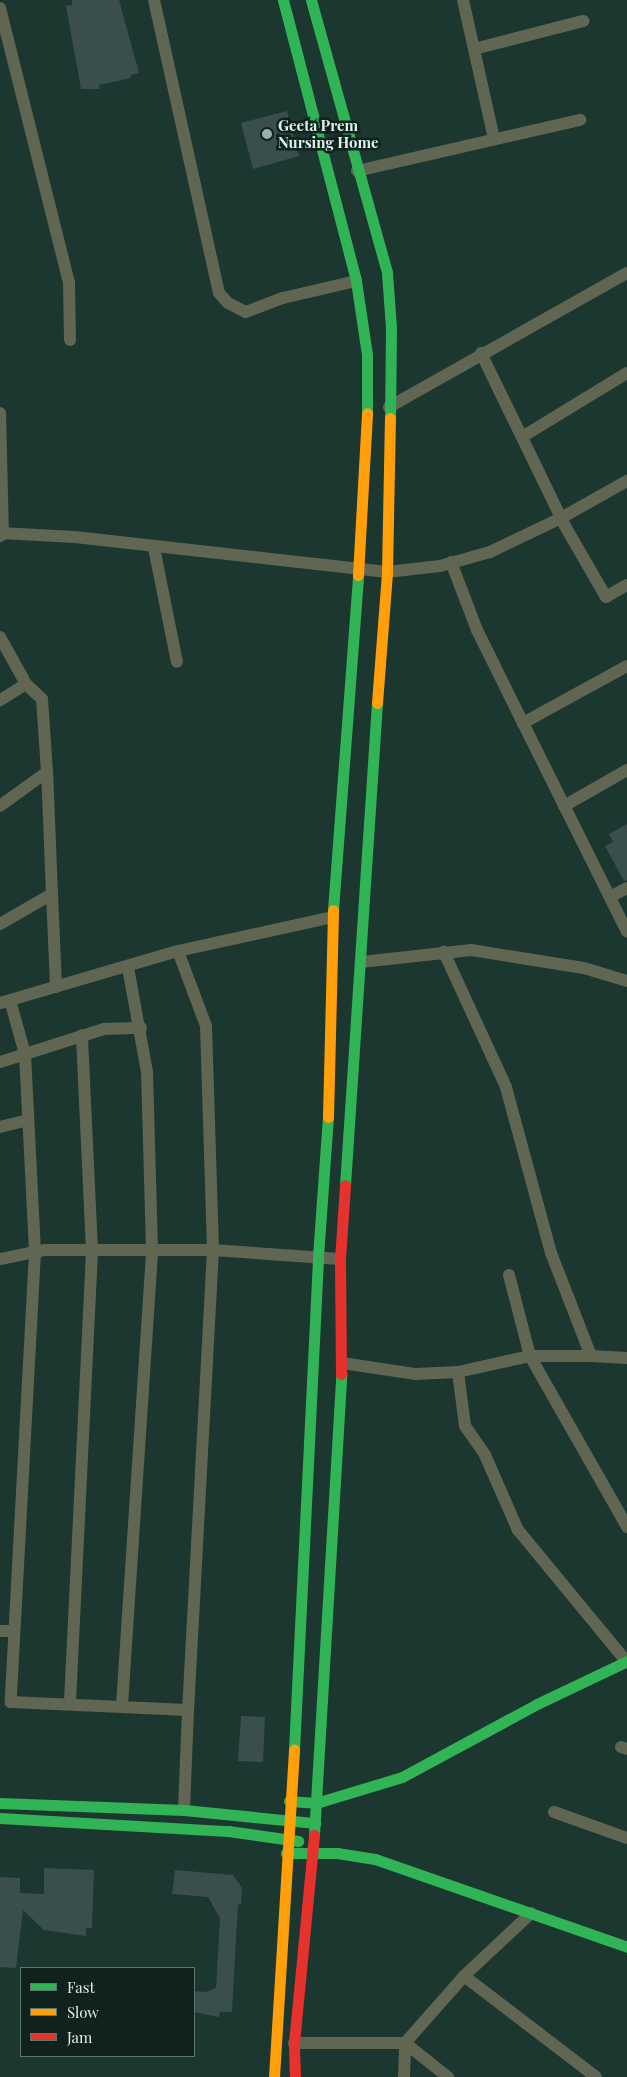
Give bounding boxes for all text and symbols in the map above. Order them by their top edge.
place label: Geeta Prem Nursing Home [278,116,379,151]
marker: Geeta Prem Nursing Home [260,127,274,141]
legend [20,1967,195,2057]
text: Fast [67,1977,95,1997]
text: Slow [67,2002,99,2022]
text: Jam [67,2027,92,2047]

